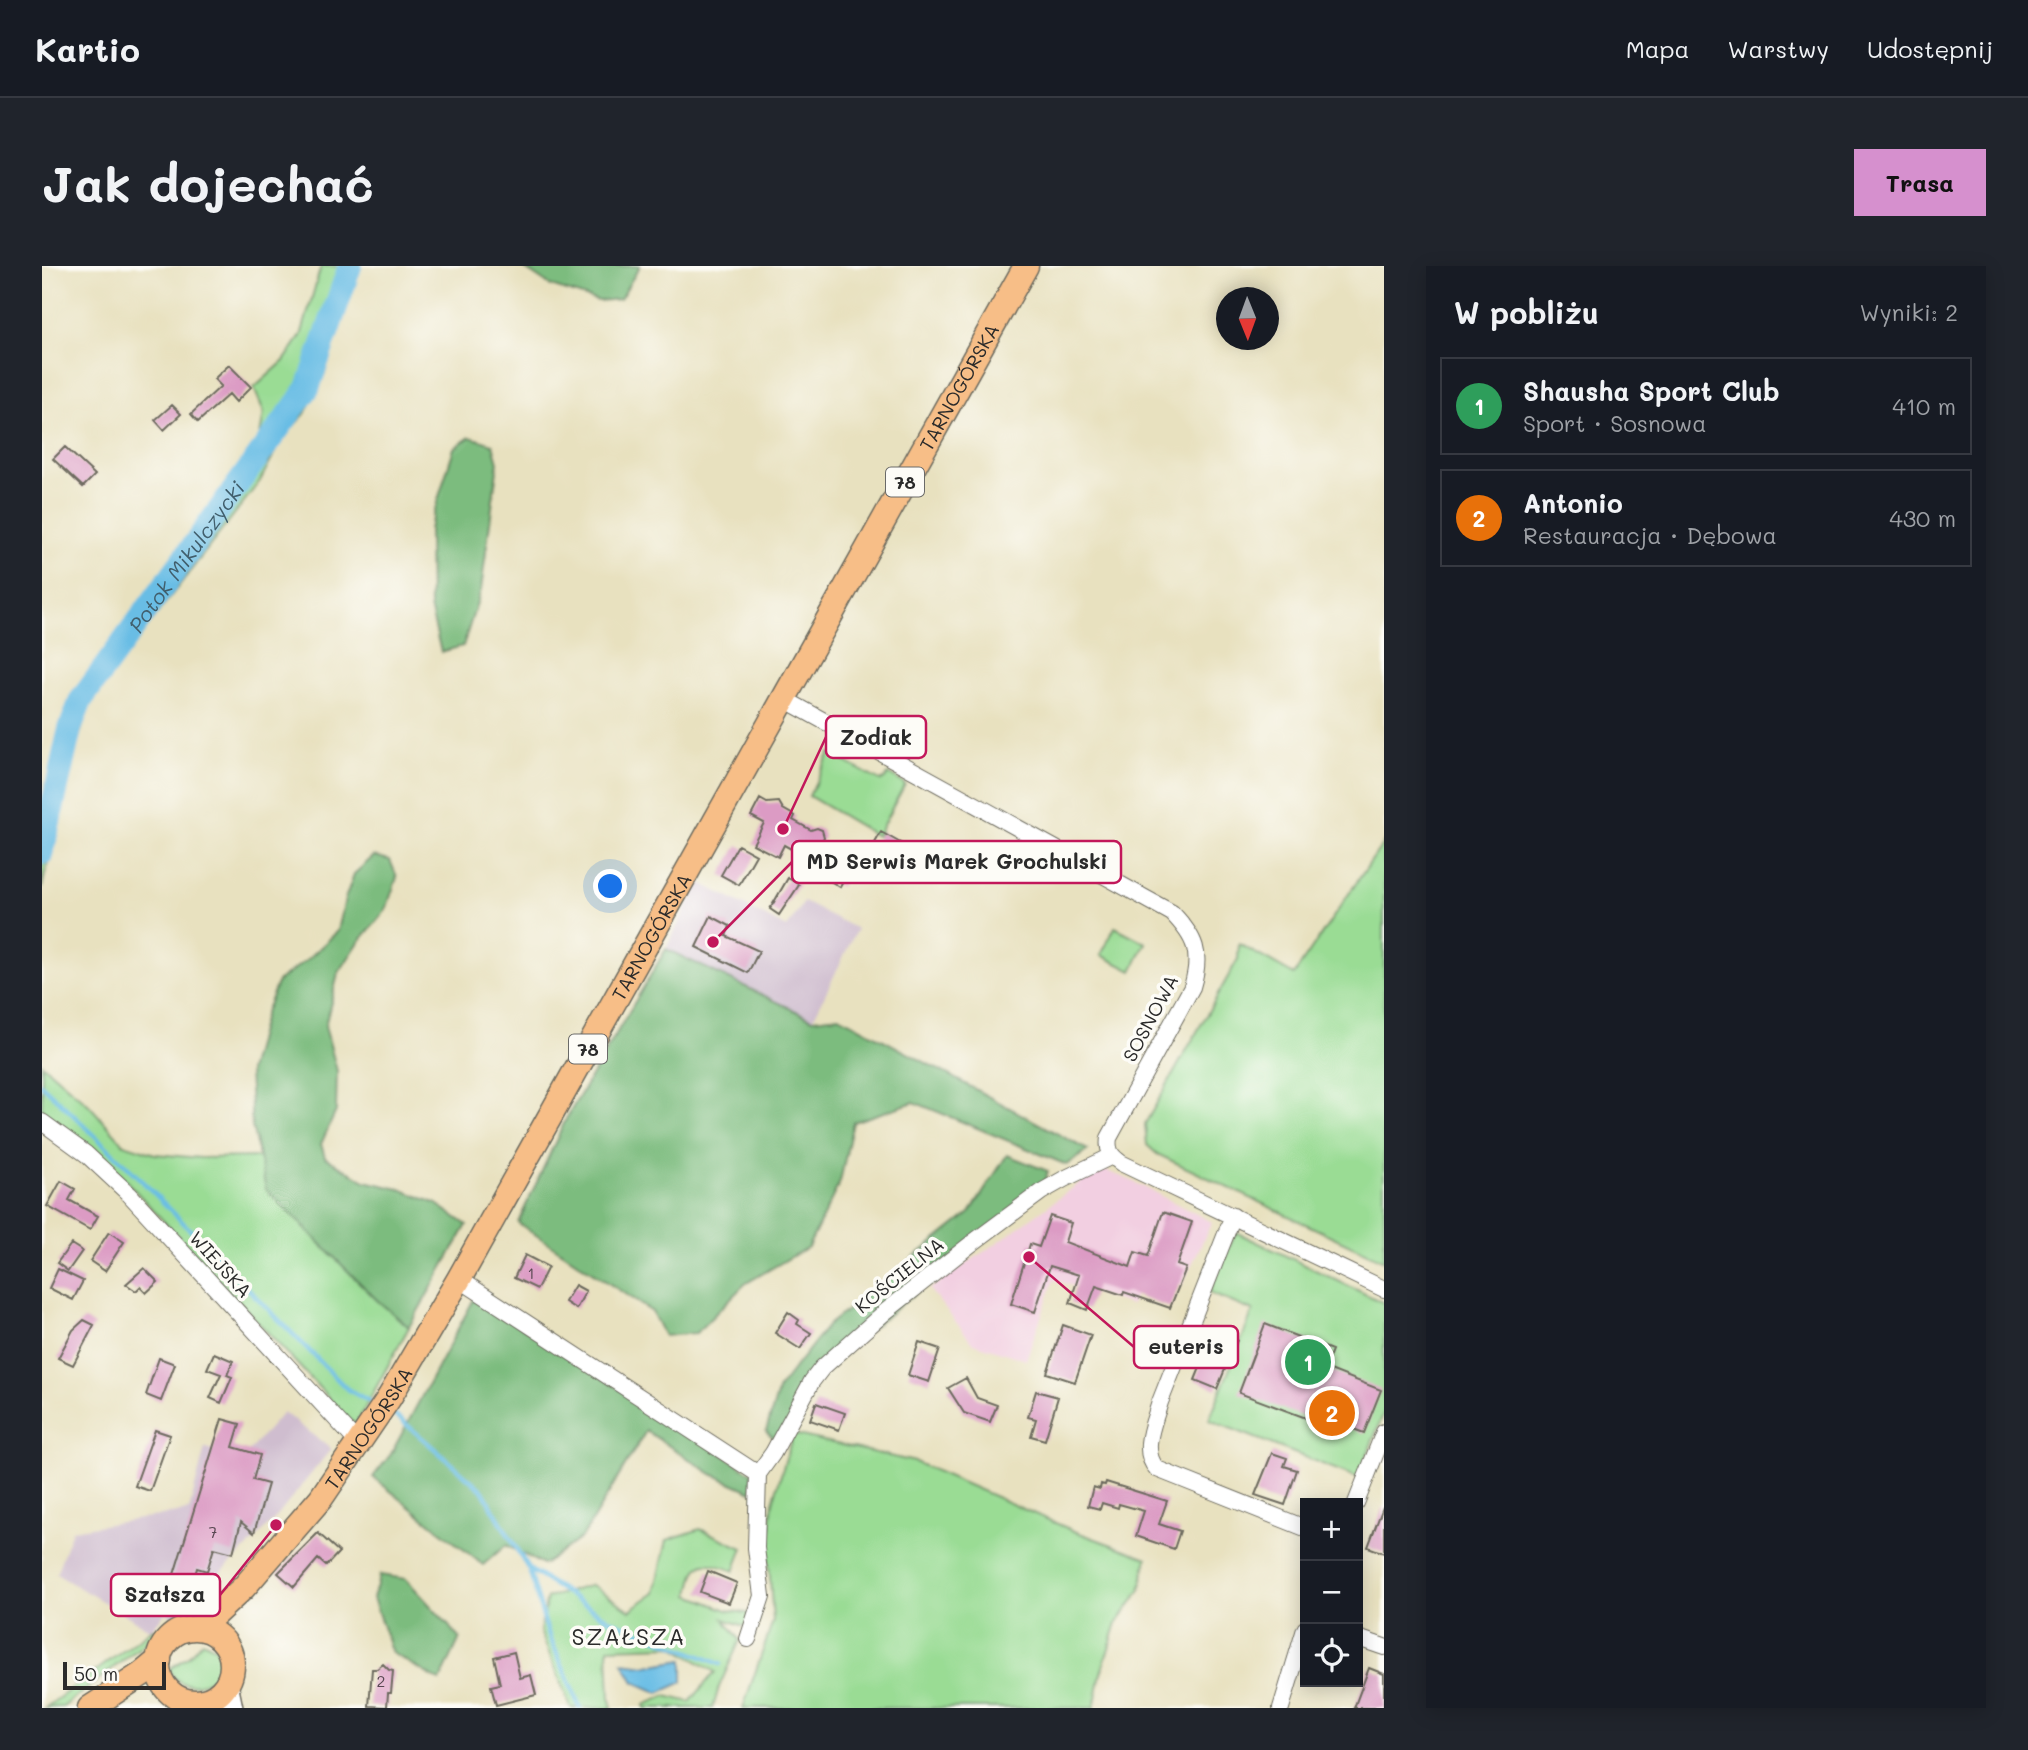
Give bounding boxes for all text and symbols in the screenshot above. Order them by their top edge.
text: Kartio [35,27,140,70]
text: Mapa [1626,33,1689,64]
text: Warstwy [1727,33,1829,64]
text: Udostępnij [1867,33,1993,64]
button: Trasa [1854,149,1986,216]
text: Jak dojechać [42,151,374,214]
north arrow [1216,287,1279,350]
text: W pobliżu [1454,292,1599,332]
text: Wyniki: 2 [1859,297,1958,327]
street label: TARNOGÓRSKA [913,319,1004,455]
text: Shausha Sport Club [1523,374,1779,408]
text: 1 [1474,391,1484,421]
text: 410 m [1892,391,1956,421]
text: Sport · Sosnowa [1523,408,1707,438]
road number: 78 [886,468,924,496]
water label: Potok Mikulczycki [121,475,250,637]
text: Antonio [1523,486,1623,520]
text: 2 [1473,503,1485,533]
text: 430 m [1889,503,1956,533]
text: Restauracja · Dębowa [1523,520,1777,550]
callout: Zodiak [826,716,926,758]
text: Zodiak [840,723,912,750]
callout: MD Serwis Marek Grochulski [792,841,1121,883]
text: MD Serwis Marek Grochulski [806,847,1108,874]
street label: TARNOGÓRSKA [605,868,696,1004]
your location [593,869,627,903]
street label: SOSNOWA [1117,970,1183,1066]
road number: 78 [569,1034,607,1064]
street label: WIEJSKA [184,1225,258,1303]
street label: KOŚCIELNA [849,1232,949,1318]
house number: 1 [527,1262,535,1283]
callout: euteris [1134,1326,1238,1368]
text: euteris [1148,1332,1224,1359]
pin: 1 [1285,1336,1331,1388]
street label: TARNOGÓRSKA [318,1362,417,1494]
pin: 2 [1309,1387,1355,1439]
map controls [1300,1498,1363,1687]
button: + [1300,1498,1363,1561]
house number: 7 [209,1521,218,1542]
button: − [1300,1561,1363,1624]
callout: Szałsza [111,1574,220,1616]
text: Szałsza [125,1580,205,1607]
district label: SZAŁSZA [572,1621,686,1651]
button: locate [1300,1624,1363,1687]
scale bar [63,1659,166,1691]
text: 50 m [74,1661,118,1686]
house number: 2 [377,1670,385,1691]

